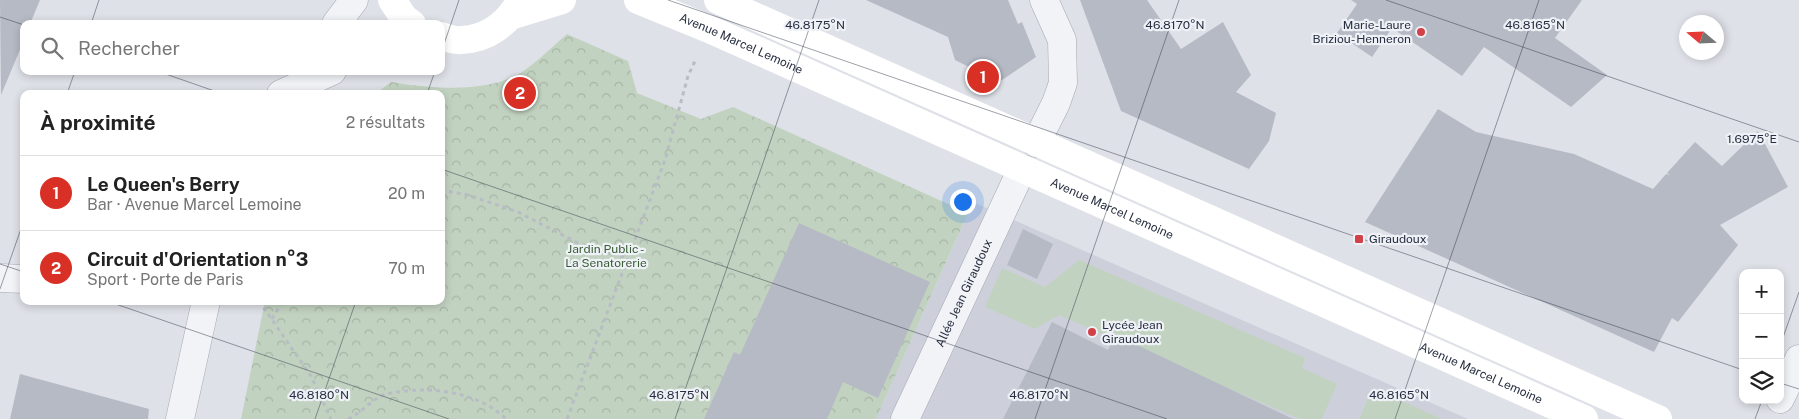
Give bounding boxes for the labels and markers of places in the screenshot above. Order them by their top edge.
place label: Marie-Laure Briziou- Henneron [1312,18,1411,46]
marker: Marie-Laure Briziou- Henneron [1415,26,1427,38]
pin: 1 [967,58,999,96]
pin: 2 [504,74,536,112]
place label: Giraudoux [1369,232,1427,246]
marker: Giraudoux [1353,233,1365,245]
place label: Lycée Jean Giraudoux [1102,318,1163,346]
marker: Lycée Jean Giraudoux [1086,326,1098,338]

